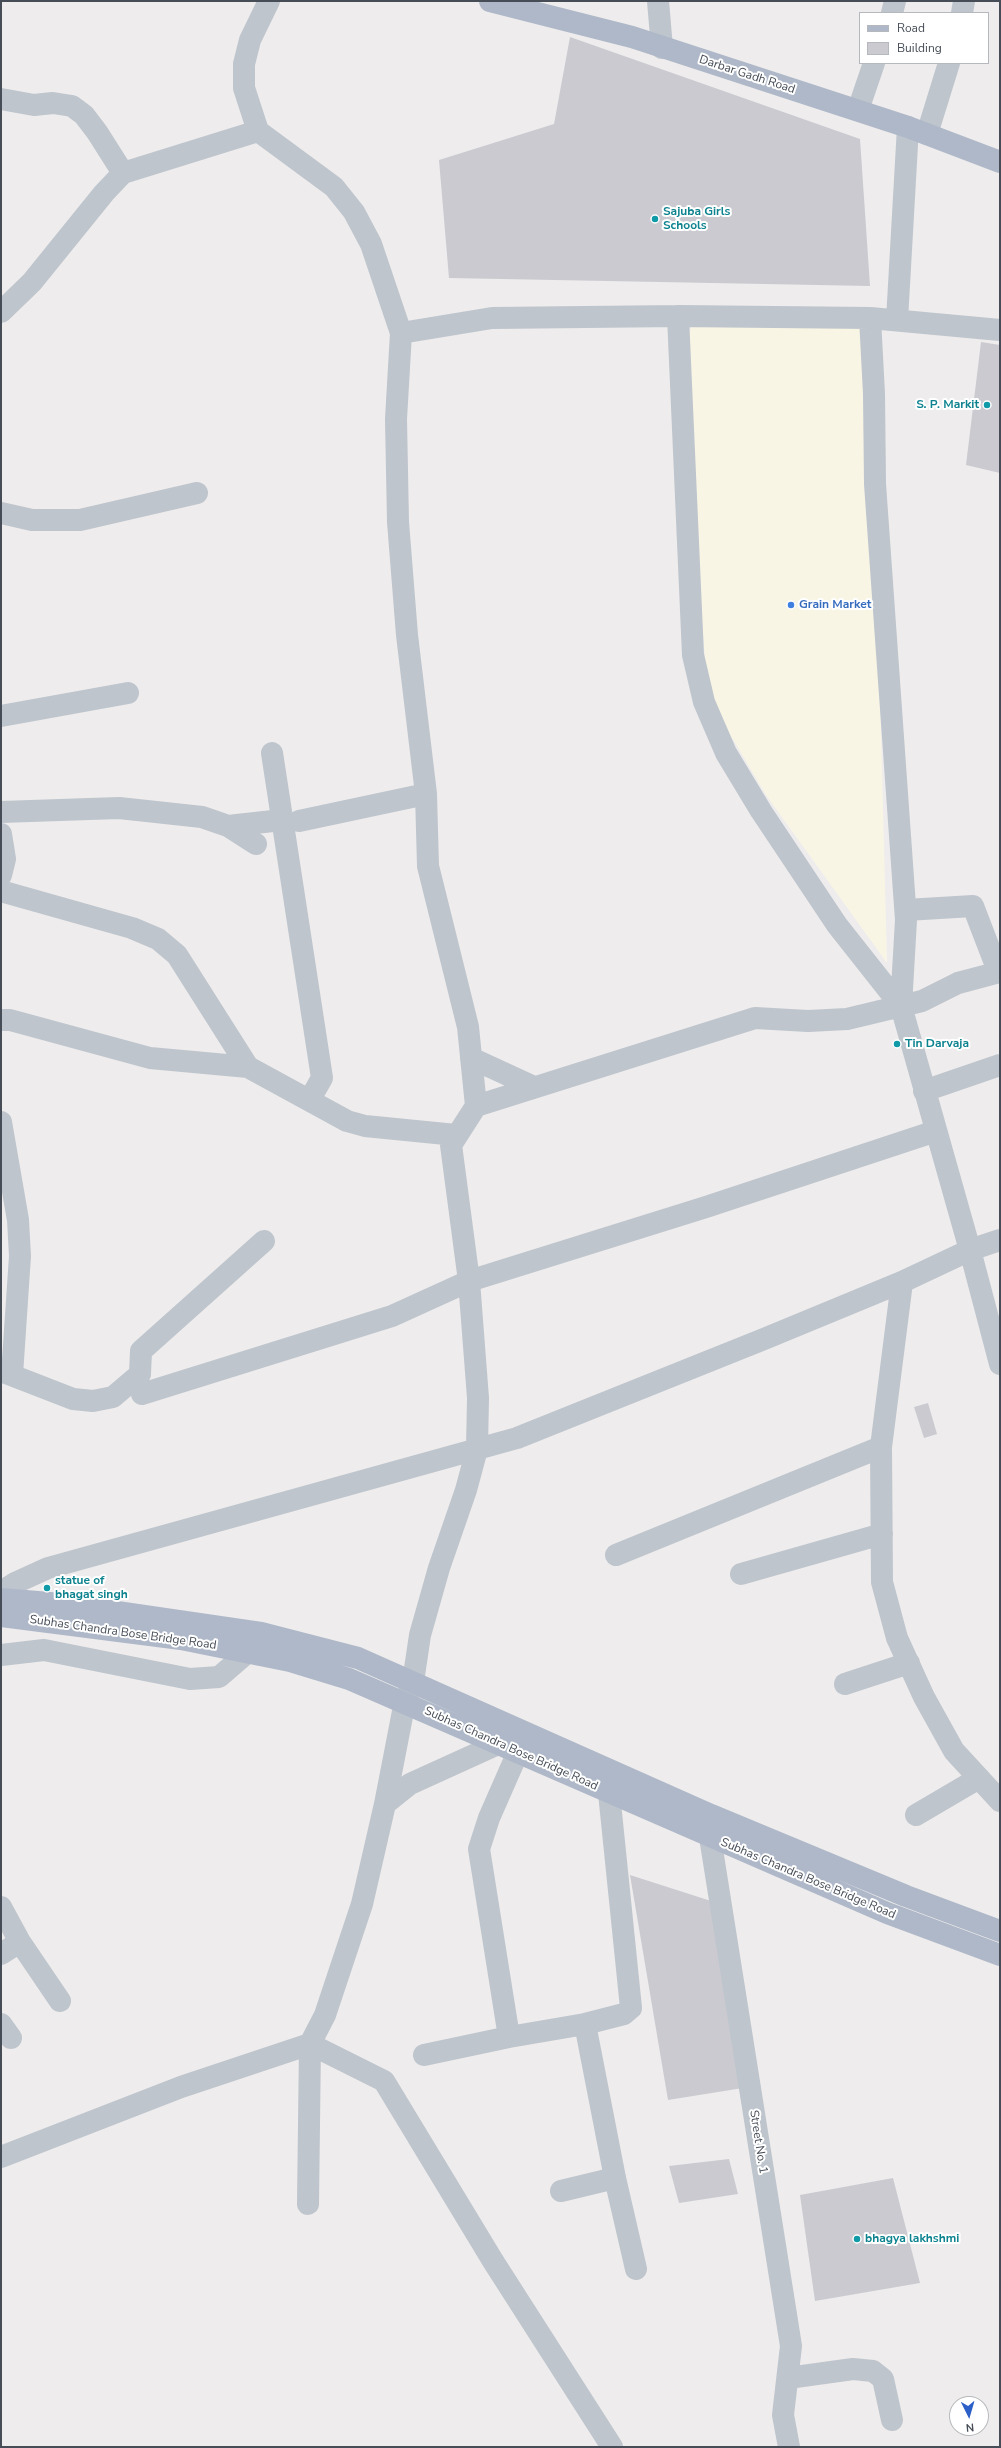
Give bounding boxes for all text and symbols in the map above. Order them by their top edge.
legend [859,12,989,64]
text: Road [897,20,925,36]
text: Building [897,40,942,56]
street label: Darbar Gadh Road [697,53,797,97]
place label: Sajuba Girls Schools [663,205,730,233]
marker: Sajuba Girls Schools [650,214,660,224]
place label: S. P. Markit [916,398,979,412]
marker: S. P. Markit [982,400,992,410]
place label: Grain Market [799,598,871,612]
marker: Grain Market [786,600,796,610]
place label: Tin Darvaja [905,1037,969,1051]
marker: Tin Darvaja [892,1039,902,1049]
place label: statue of bhagat singh [55,1574,128,1602]
marker: statue of bhagat singh [42,1583,52,1593]
street label: Subhas Chandra Bose Bridge Road [29,1613,217,1653]
street label: Subhas Chandra Bose Bridge Road [422,1704,600,1794]
street label: Subhas Chandra Bose Bridge Road [718,1836,898,1922]
street label: Street No. 1 [746,2109,770,2175]
place label: bhagya lakhshmi [865,2232,959,2246]
marker: bhagya lakhshmi [852,2234,862,2244]
north arrow [949,2396,989,2436]
text: N [965,2420,975,2435]

